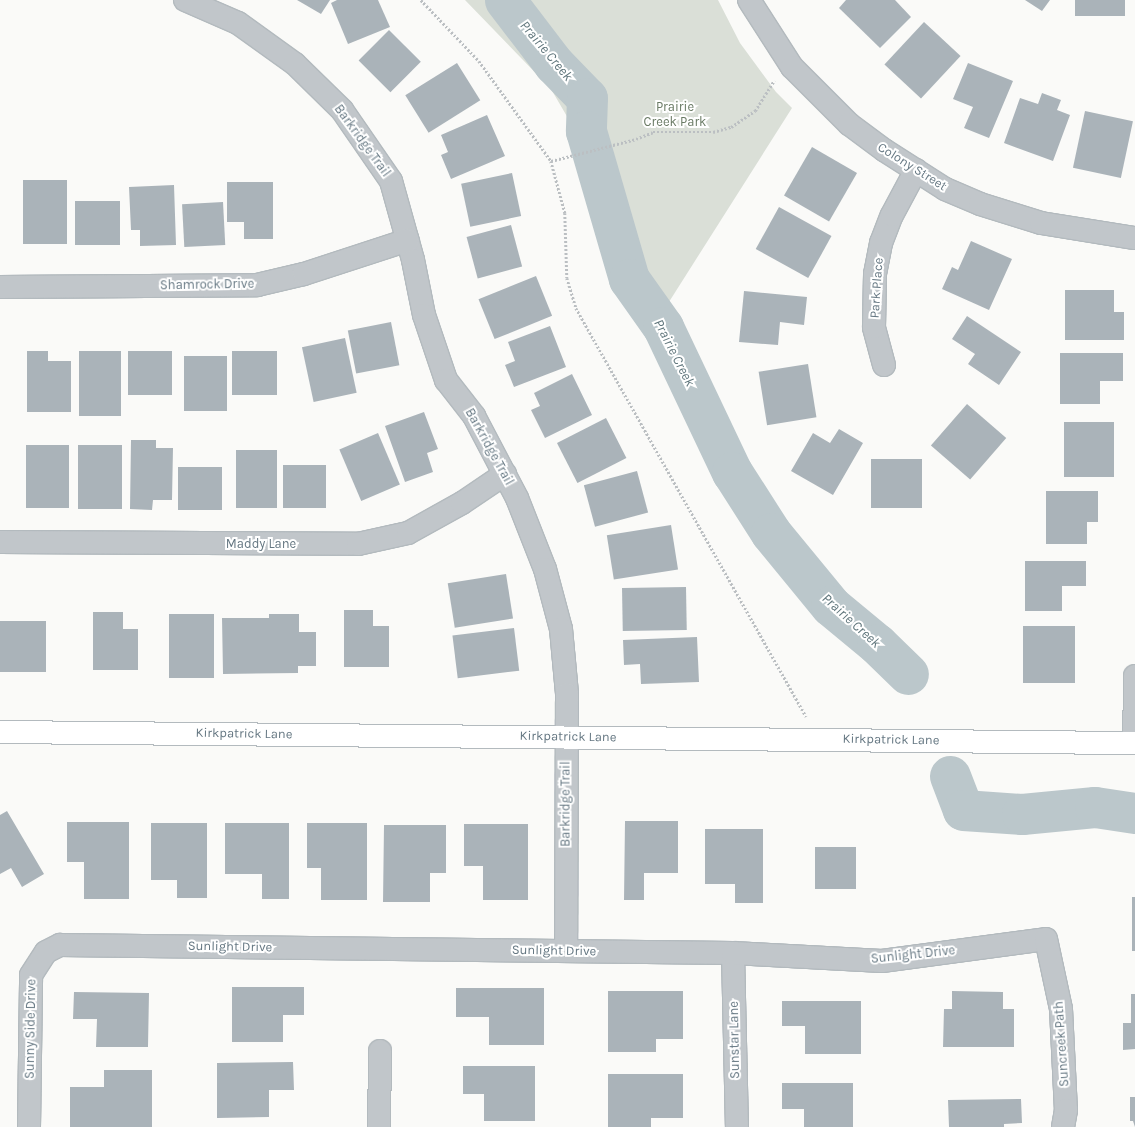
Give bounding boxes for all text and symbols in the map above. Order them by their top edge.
water label: Prairie Creek [516,18,576,84]
park label: Prairie Creek Park [644,100,706,131]
street label: Barkridge Trail [331,102,393,180]
street label: Colony Street [875,140,949,194]
street label: Park Place [867,257,887,319]
street label: Shamrock Drive [160,276,254,294]
water label: Prairie Creek [650,317,698,389]
street label: Barkridge Trail [461,406,517,488]
street label: Maddy Lane [226,536,296,552]
water label: Prairie Creek [818,590,884,652]
street label: Kirkpatrick Lane [195,725,293,743]
street label: Kirkpatrick Lane [519,728,617,746]
street label: Kirkpatrick Lane [842,731,940,749]
street label: Barkridge Trail [558,761,574,847]
street label: Sunlight Drive [188,938,272,956]
street label: Sunlight Drive [512,942,596,960]
street label: Sunlight Drive [870,943,956,967]
street label: Sunny Side Drive [22,979,40,1079]
street label: Sunstar Lane [727,1001,743,1079]
street label: Suncreek Path [1051,1001,1073,1087]

